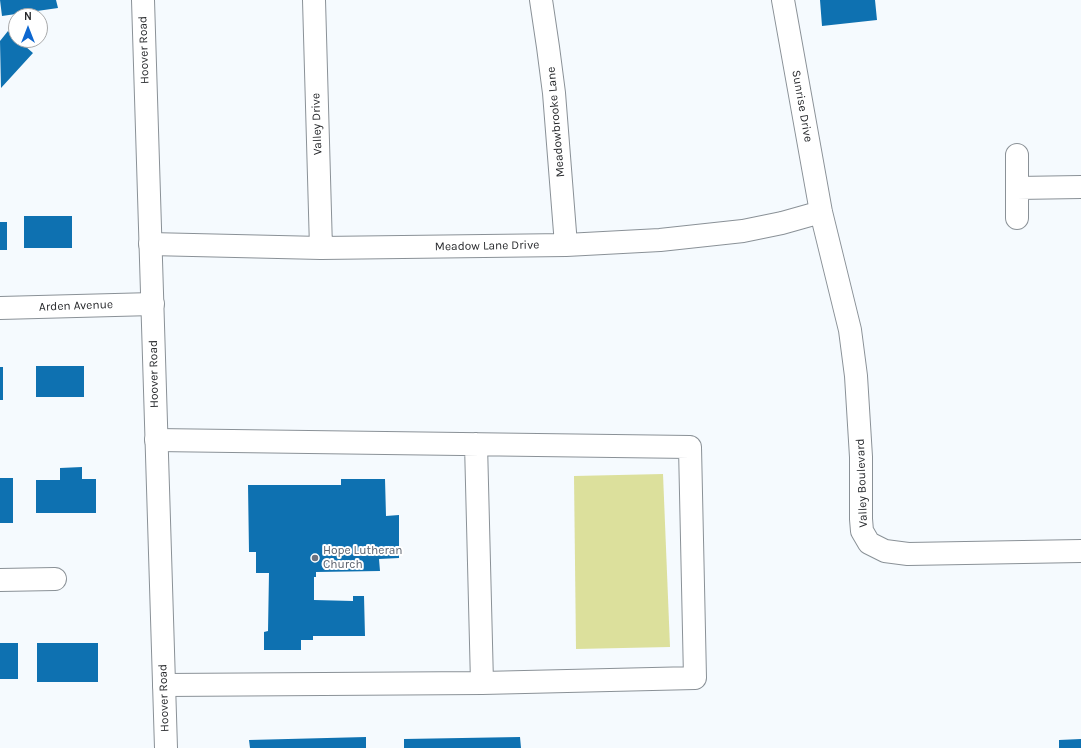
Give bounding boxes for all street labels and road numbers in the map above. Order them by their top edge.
street label: Hoover Road [136,16,152,84]
street label: Meadowbrooke Lane [544,66,568,178]
street label: Sunrise Drive [789,69,815,143]
street label: Valley Drive [309,93,325,155]
street label: Meadow Lane Drive [435,238,539,254]
street label: Arden Avenue [39,298,113,314]
street label: Hoover Road [146,340,162,408]
street label: Valley Boulevard [853,438,871,528]
street label: Hoover Road [156,664,172,732]

